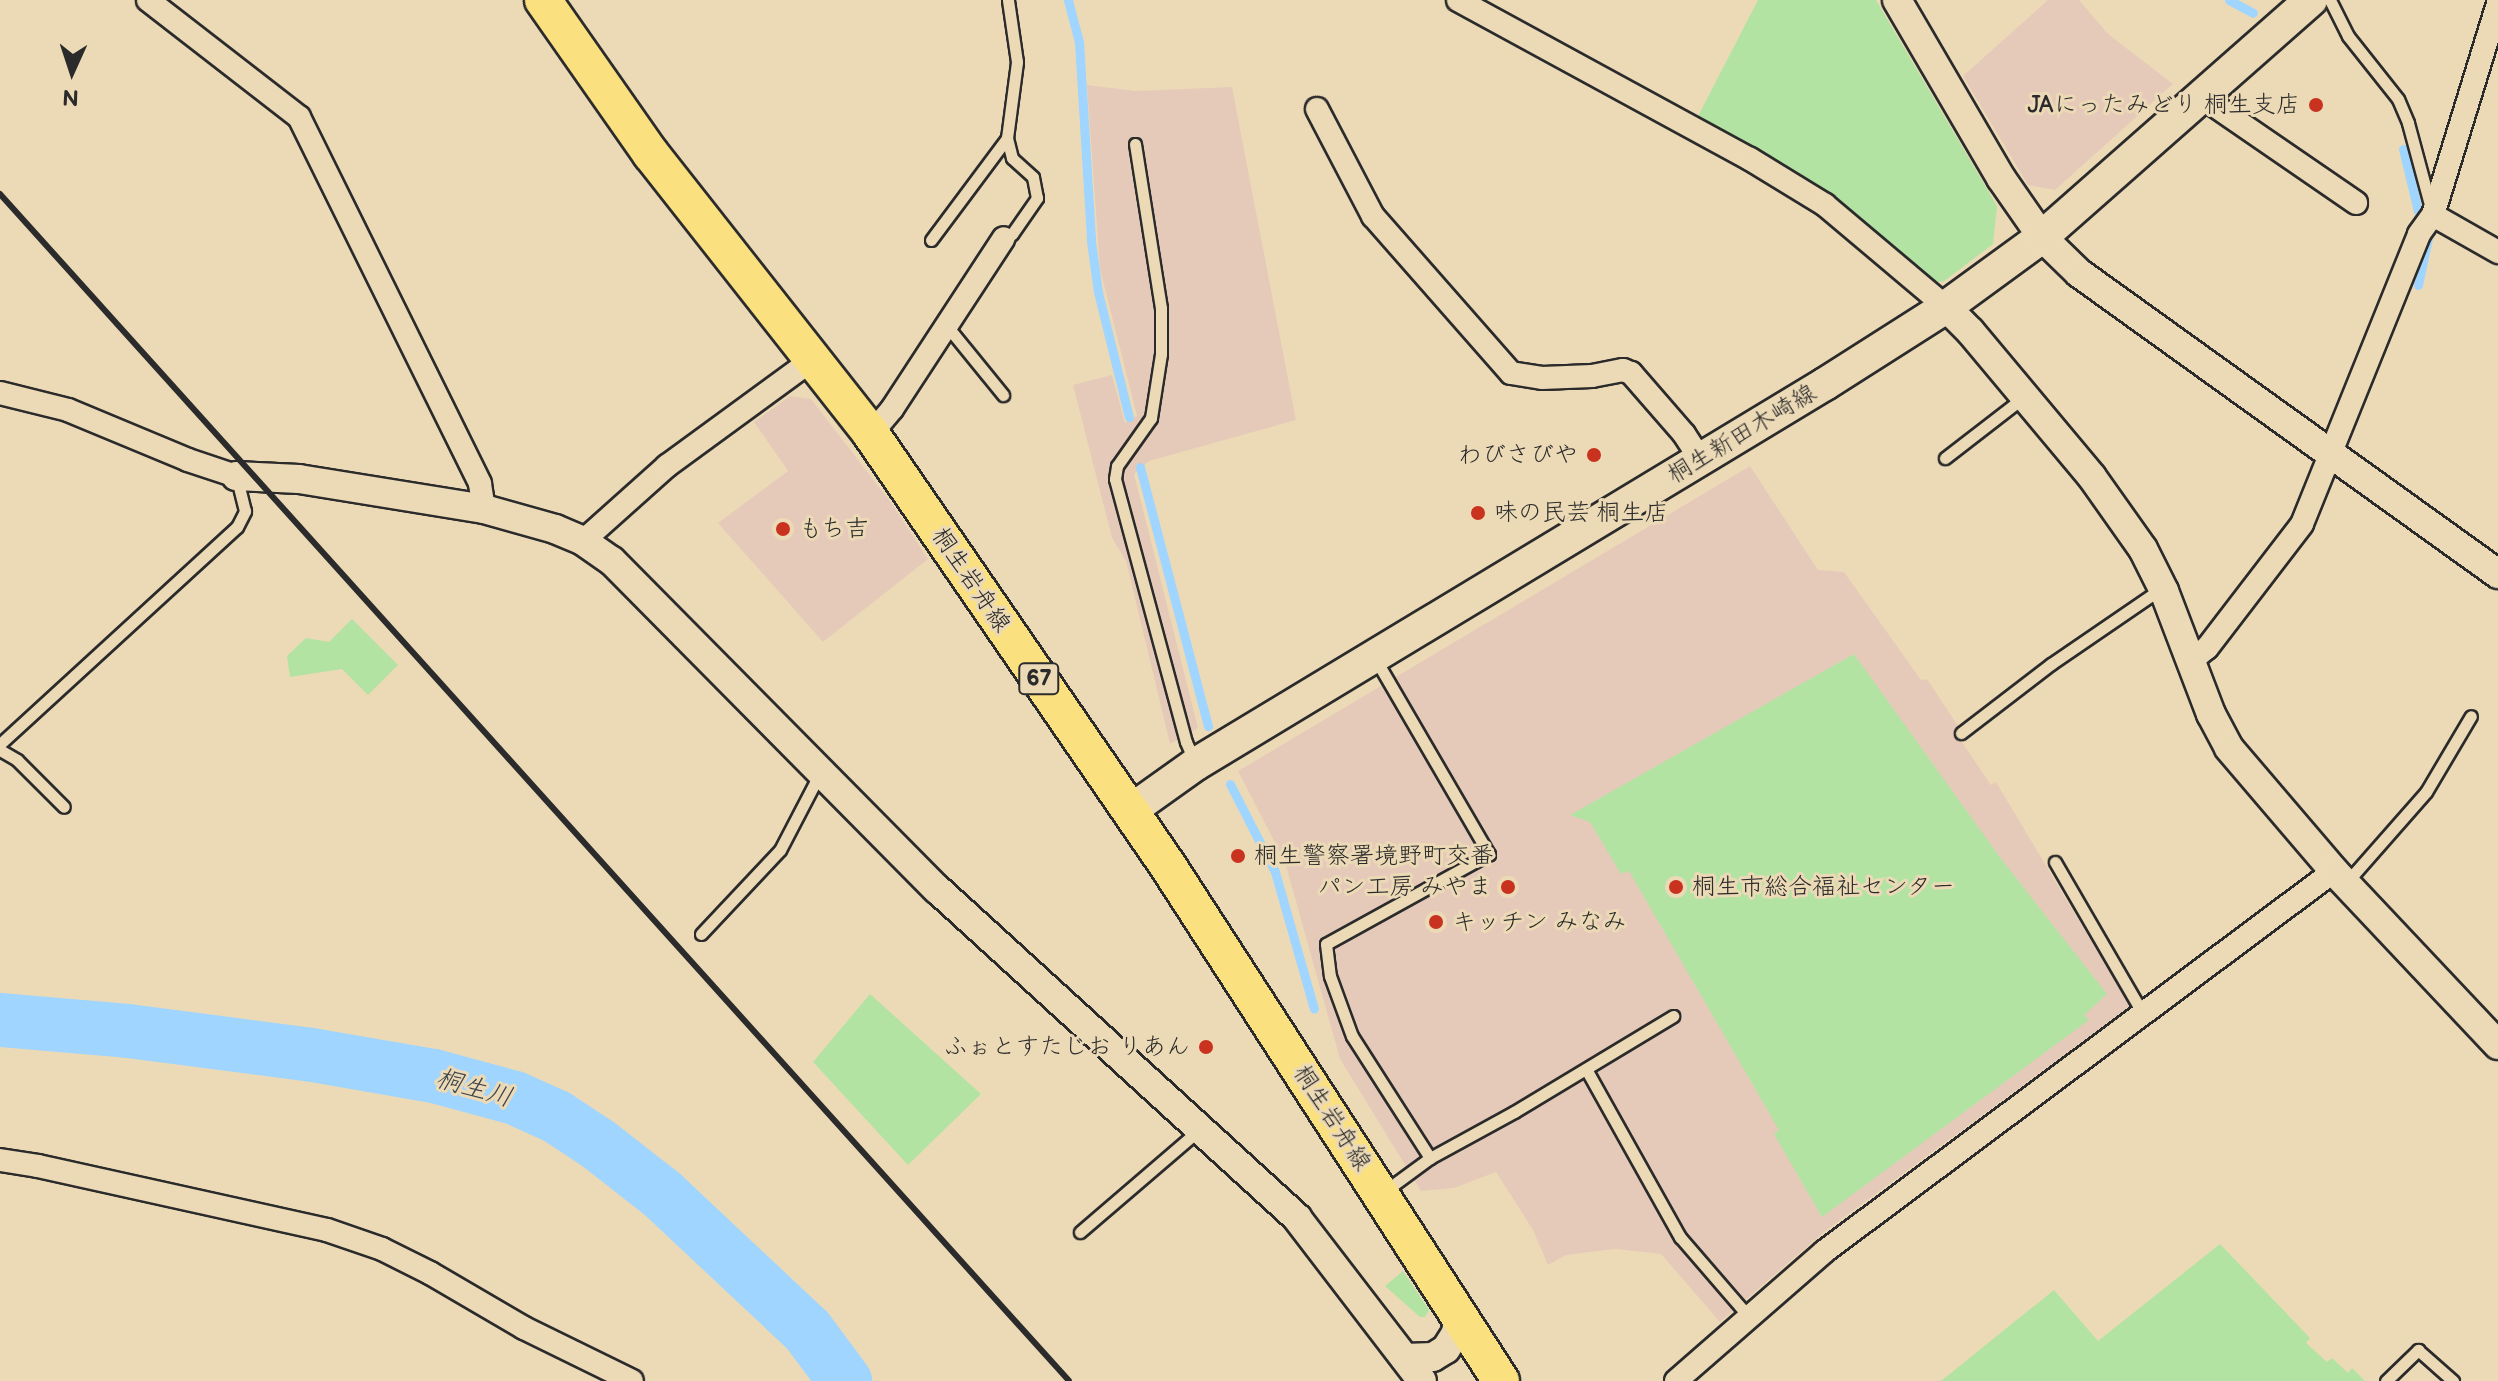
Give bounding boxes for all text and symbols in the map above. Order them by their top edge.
north arrow [32,32,112,112]
text: N [62,83,80,110]
place label: JAにったみどり 桐生支店 [2027,91,2300,119]
marker: JAにったみどり 桐生支店 [2307,96,2325,114]
street label: 桐生新田木崎線 [1663,378,1821,490]
place label: わびさびや [1458,441,1578,469]
marker: わびさびや [1585,446,1603,464]
place label: 味の民芸 桐生店 [1494,499,1668,527]
marker: 味の民芸 桐生店 [1469,504,1487,522]
place label: もち吉 [799,515,871,543]
marker: もち吉 [774,520,792,538]
street label: 桐生岩舟線 [926,522,1016,638]
road number: 67 [1017,661,1061,697]
place label: 桐生警察署境野町交番 [1254,842,1494,870]
marker: 桐生警察署境野町交番 [1229,847,1247,865]
place label: パン工房 みやま [1318,873,1492,901]
place label: 桐生市総合福祉センター [1692,873,1956,901]
marker: パン工房 みやま [1499,878,1517,896]
marker: 桐生市総合福祉センター [1667,878,1685,896]
place label: キッチン みなみ [1452,908,1626,936]
marker: キッチン みなみ [1427,913,1445,931]
place label: ふぉとすたじお りあん [944,1033,1190,1061]
marker: ふぉとすたじお りあん [1197,1038,1215,1056]
street label: 桐生岩舟線 [1287,1060,1377,1176]
water label: 桐生川 [432,1063,516,1115]

